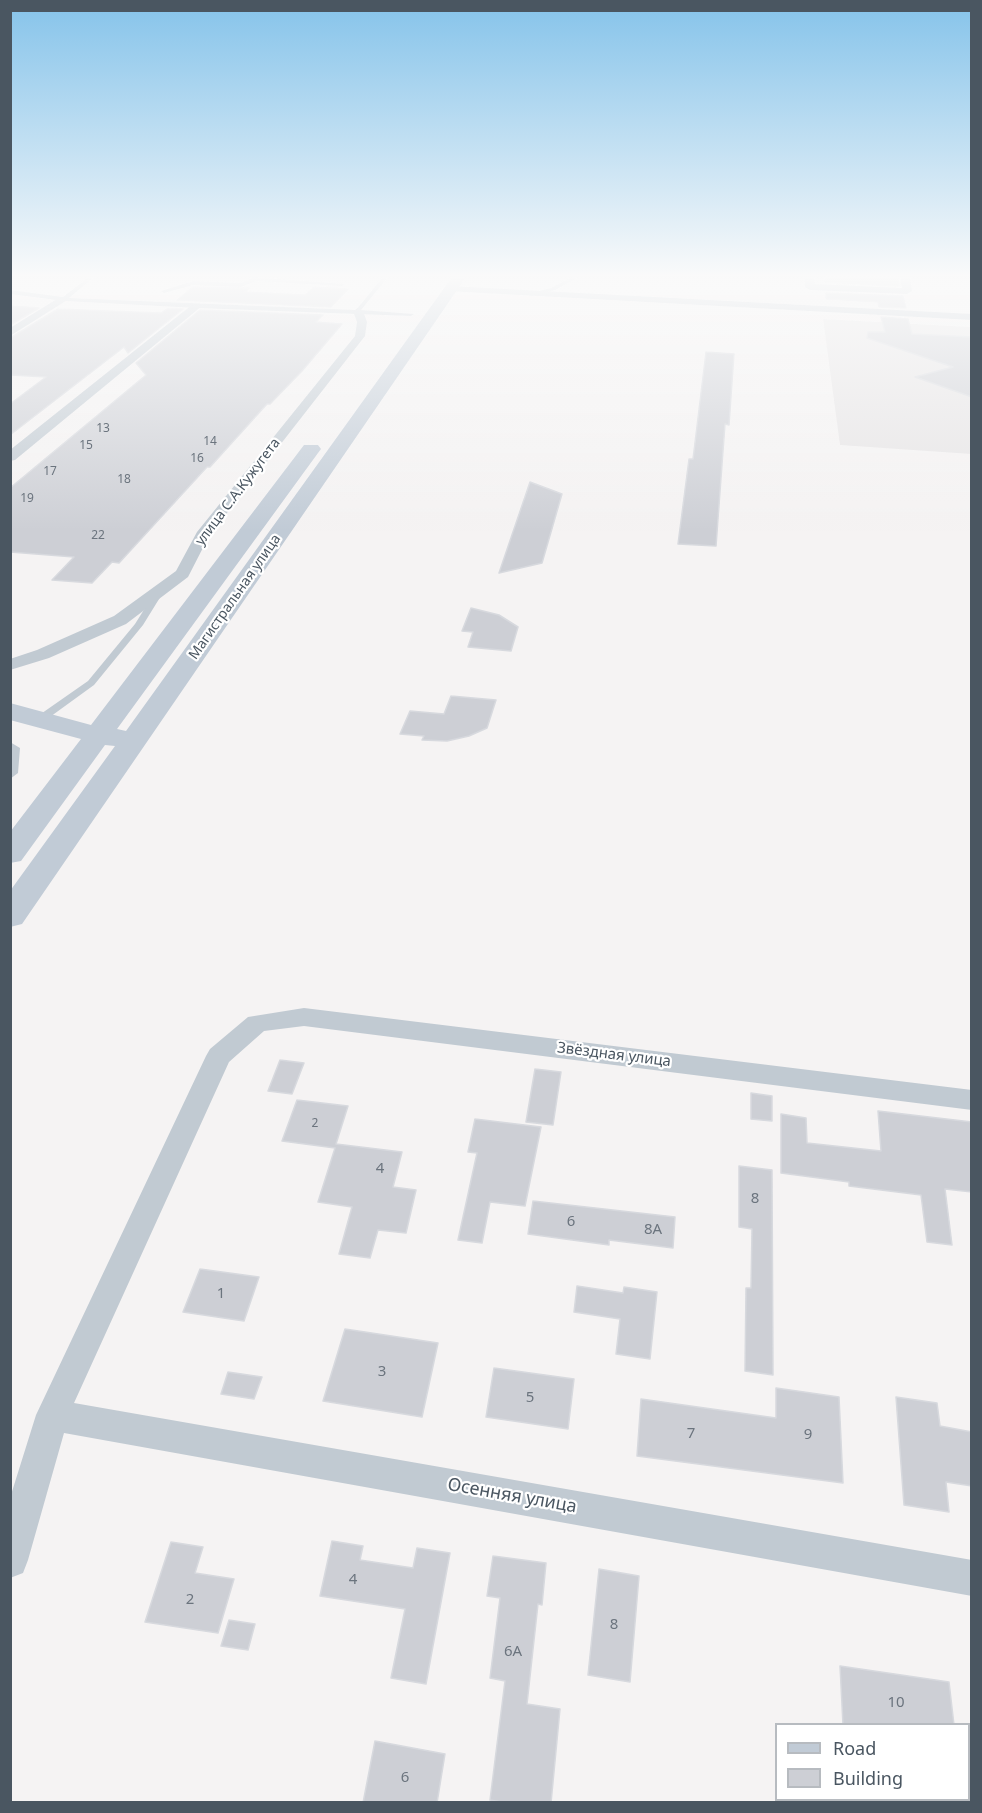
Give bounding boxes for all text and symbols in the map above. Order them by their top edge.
house number: 13 [96,422,110,436]
street label: улица С.А.Кужугета [192,435,284,549]
house number: 14 [203,435,217,449]
house number: 15 [79,439,93,453]
house number: 16 [190,452,204,466]
house number: 17 [43,465,57,479]
house number: 18 [117,473,131,487]
house number: 19 [20,492,34,506]
house number: 22 [91,529,105,543]
street label: Магистральная улица [185,531,285,663]
street label: Звёздная улица [556,1039,672,1071]
house number: 2 [312,1117,318,1131]
house number: 4 [376,1160,384,1178]
house number: 8 [751,1190,759,1208]
house number: 6 [567,1213,575,1231]
house number: 8А [644,1221,662,1239]
house number: 1 [217,1285,225,1303]
house number: 3 [378,1363,386,1381]
house number: 5 [526,1389,534,1407]
house number: 7 [687,1425,695,1443]
house number: 9 [804,1426,812,1444]
street label: Осенняя улица [446,1474,578,1518]
house number: 4 [349,1571,357,1589]
house number: 2 [186,1591,194,1609]
house number: 8 [610,1616,618,1634]
house number: 6А [504,1643,522,1661]
house number: 10 [887,1694,905,1712]
legend [775,1723,970,1801]
text: Road [833,1736,876,1760]
text: Building [833,1766,903,1790]
house number: 6 [401,1769,409,1787]

